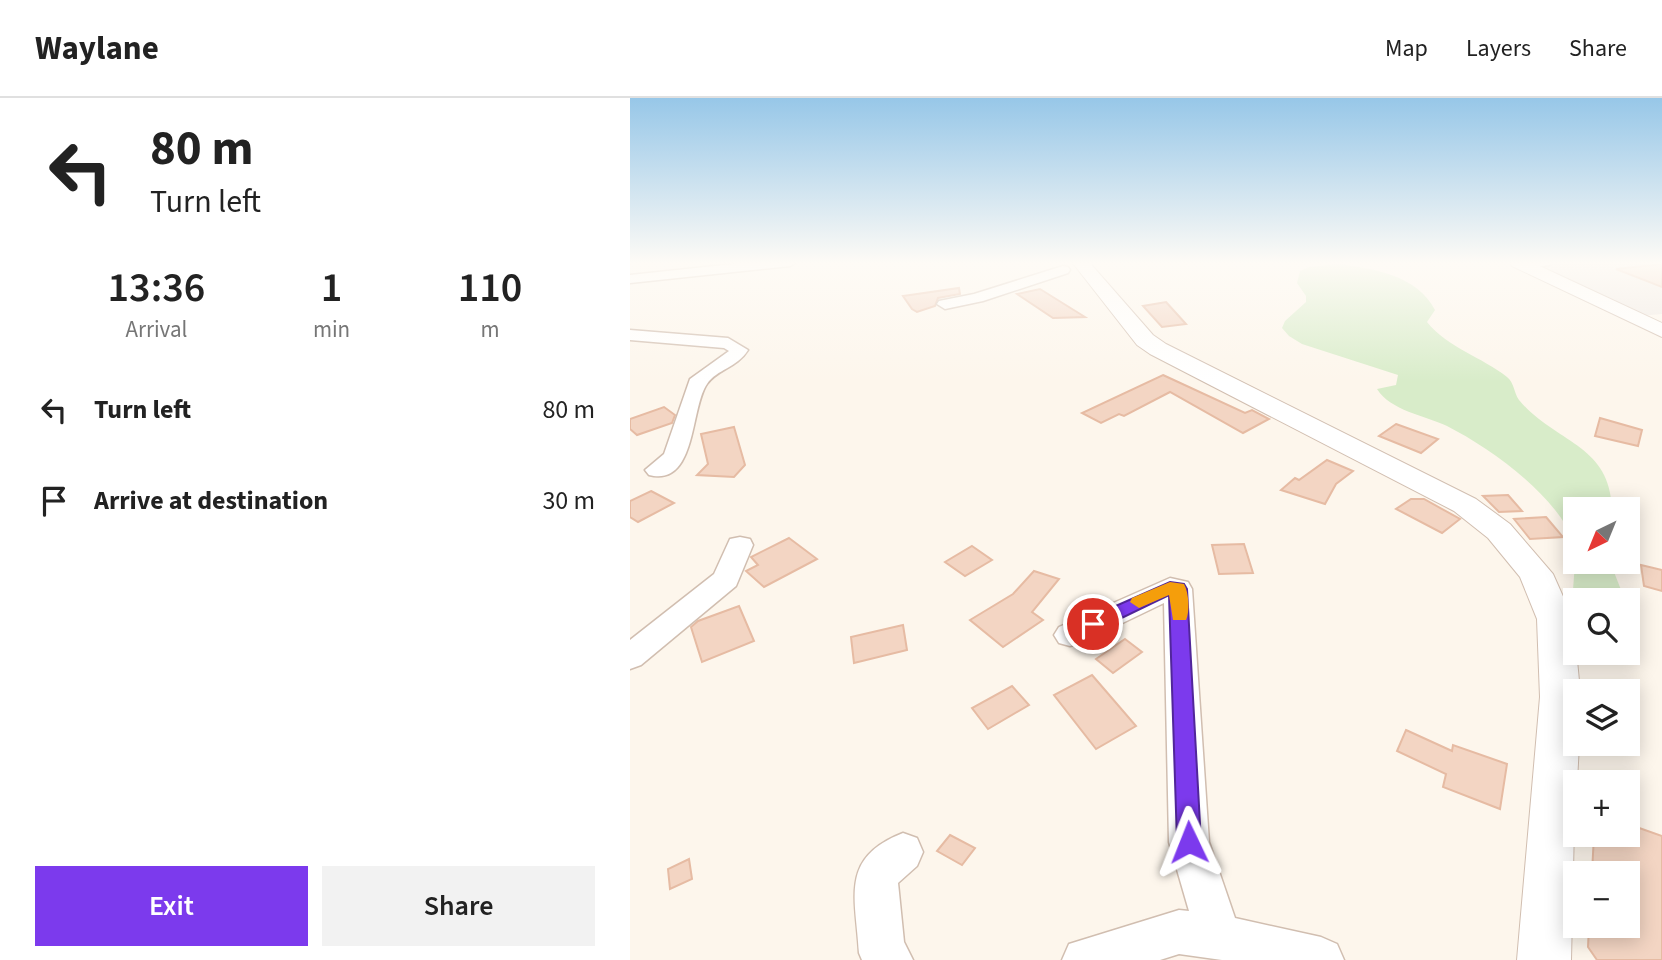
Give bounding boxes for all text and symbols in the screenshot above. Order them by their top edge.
text: Waylane [35,25,159,72]
text: Map [1385,31,1428,66]
text: Layers [1466,31,1531,66]
text: Share [1569,31,1627,66]
text: 80 m [150,114,254,184]
icon: left [35,126,126,217]
text: Turn left [150,179,261,225]
text: 13:36 [108,258,205,318]
text: 1 [321,258,342,318]
text: 110 [458,258,522,318]
text: Arrival [126,313,187,346]
text: min [313,313,350,346]
text: m [481,313,500,346]
icon: left [35,391,73,429]
text: Turn left [94,391,191,428]
text: 80 m [542,391,595,428]
icon: arrive [35,482,73,520]
text: Arrive at destination [94,482,328,519]
text: 30 m [542,482,595,519]
north arrow [1563,497,1640,574]
map controls [1563,497,1640,938]
button: search [1563,588,1640,665]
pin [1063,594,1123,654]
icon: arrive [1074,605,1112,643]
button: layers [1563,679,1640,756]
button: + [1563,770,1640,847]
position arrow [1152,805,1226,879]
button: − [1563,861,1640,938]
button: Exit [35,866,308,946]
button: Share [322,866,595,946]

